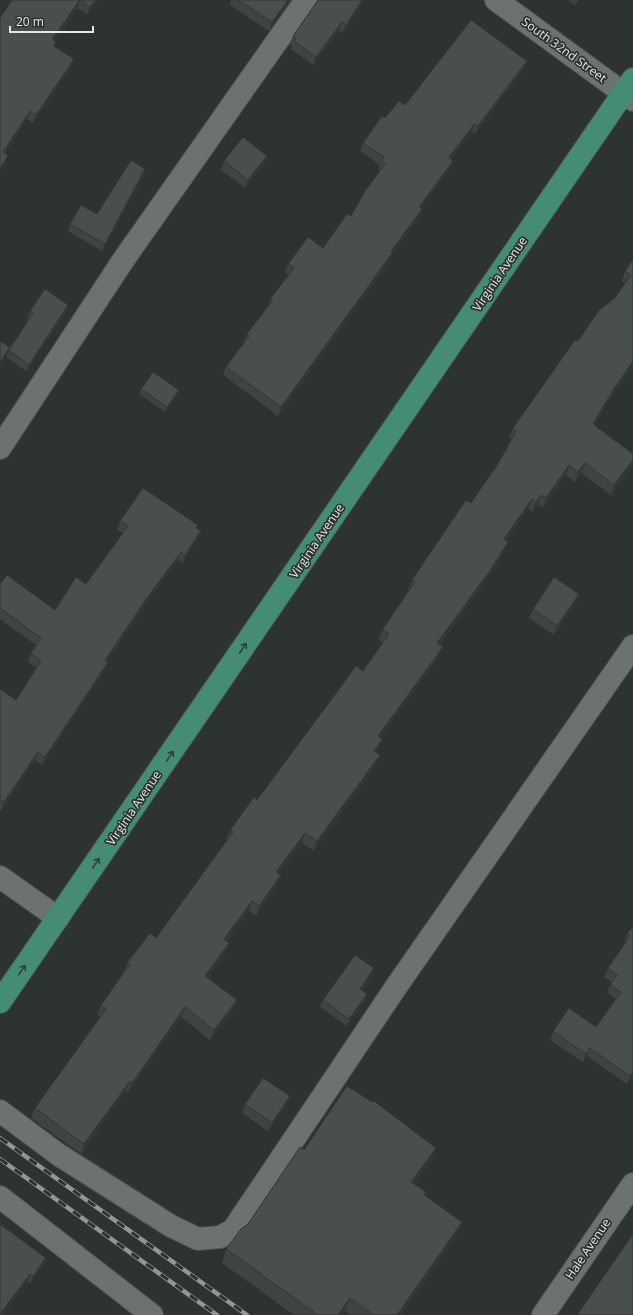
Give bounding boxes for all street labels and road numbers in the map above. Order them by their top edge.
street label: South 32nd Street [518,13,610,86]
street label: Virginia Avenue [468,233,531,314]
street label: Virginia Avenue [285,500,348,581]
street label: Virginia Avenue [102,767,165,848]
street label: Hale Avenue [561,1215,614,1283]

